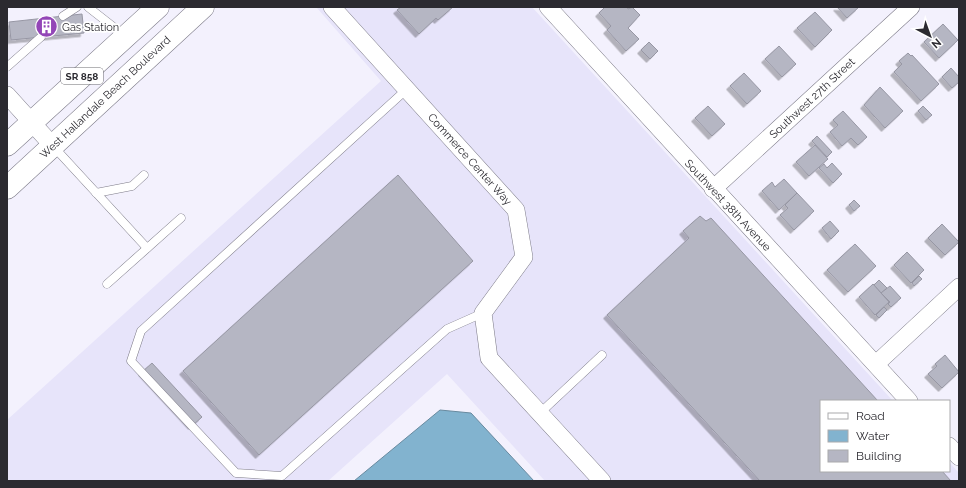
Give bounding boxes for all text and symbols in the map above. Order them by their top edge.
building icon: Gas Station [33,14,59,40]
north arrow [910,16,950,56]
place label: Gas Station [62,21,119,34]
street label: West Hallandale Beach Boulevard [37,33,173,161]
text: N [929,36,944,51]
street label: Southwest 27th Street [767,55,858,141]
road number: SR 858 [61,68,103,84]
street label: Commerce Center Way [425,111,514,208]
street label: Southwest 38th Avenue [682,157,774,254]
legend [820,400,950,472]
text: Road [856,409,885,423]
text: Water [856,429,890,443]
text: Building [856,449,902,463]

